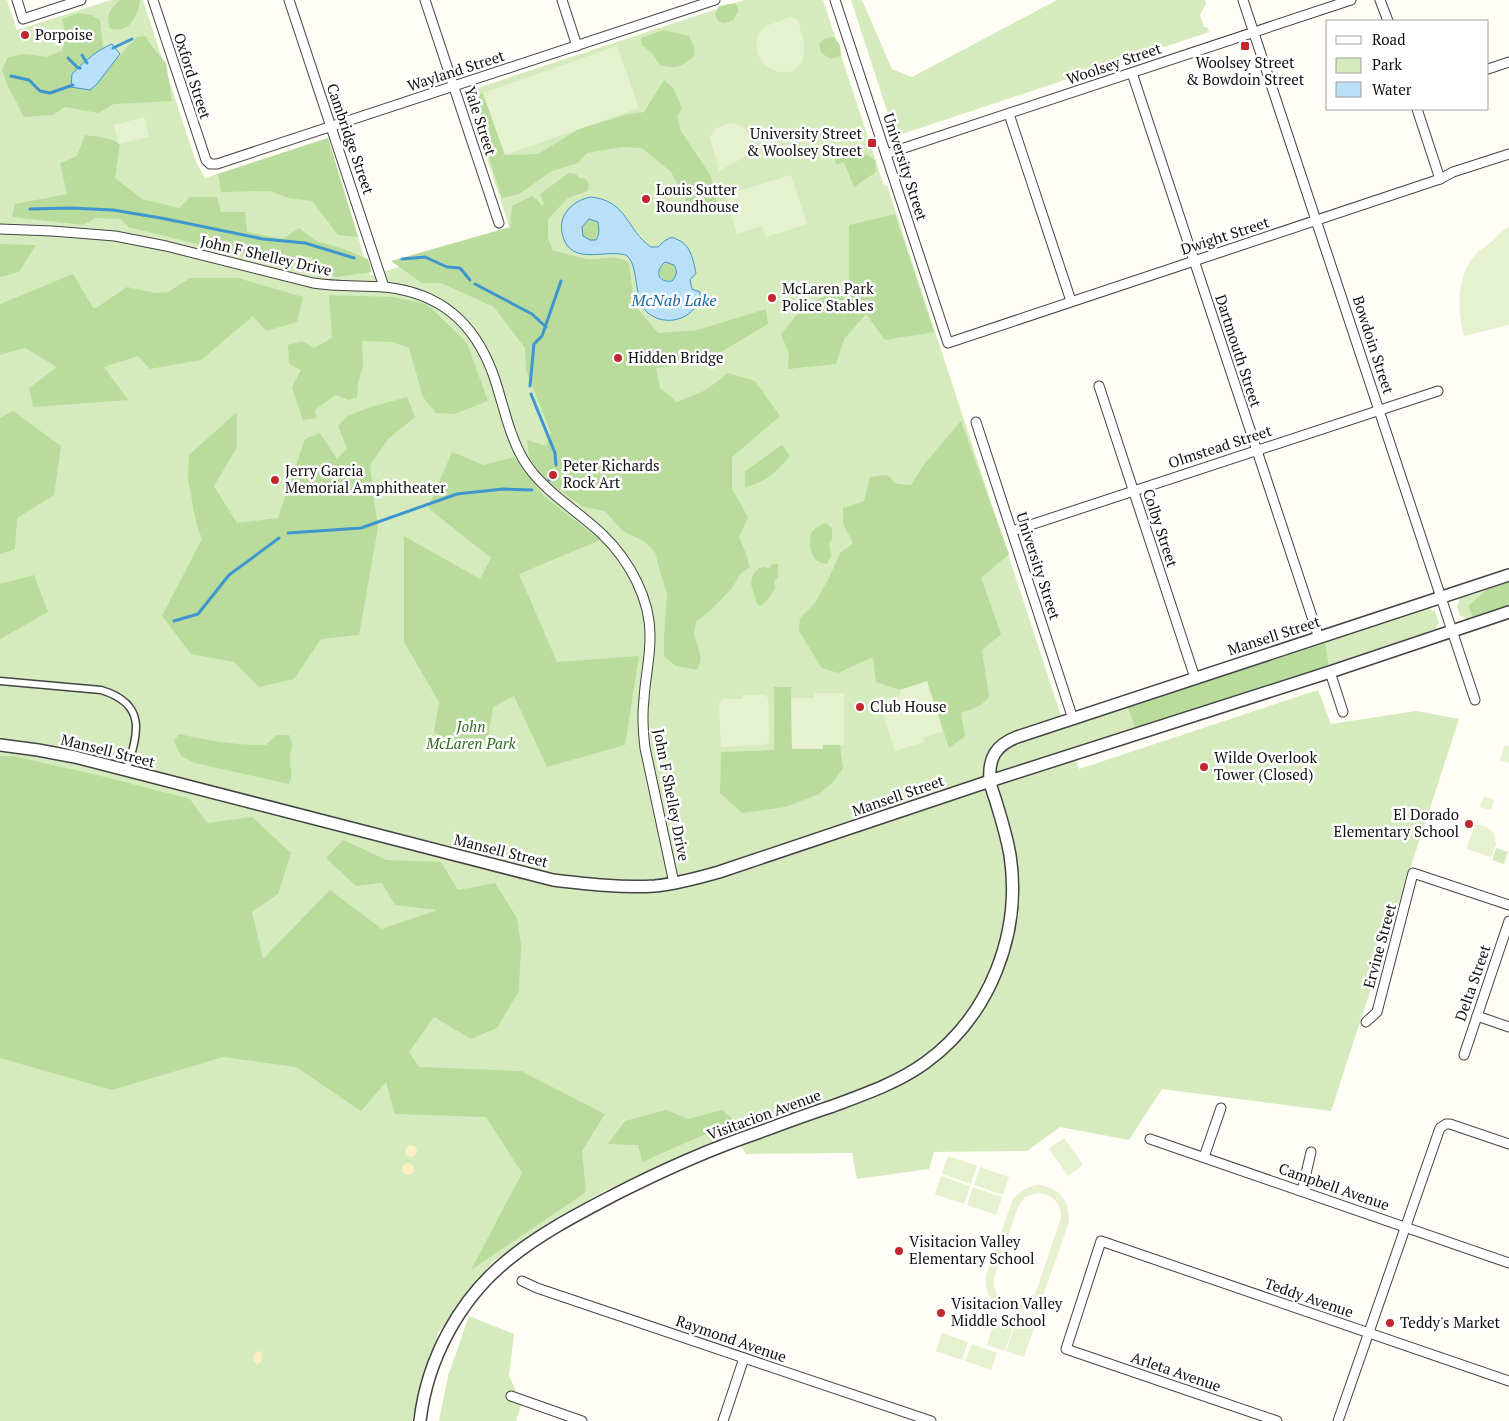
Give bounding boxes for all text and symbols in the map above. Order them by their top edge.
legend [1326,20,1489,110]
place label: Porpoise [35,24,93,44]
marker: Porpoise [19,29,31,41]
text: Road [1372,29,1405,49]
street label: Oxford Street [170,30,216,122]
street label: Woolsey Street [1064,37,1164,89]
marker: Woolsey Street & Bowdoin Street [1239,40,1251,52]
street label: Wayland Street [404,45,507,95]
place label: Woolsey Street & Bowdoin Street [1186,52,1305,89]
text: Park [1372,54,1402,74]
text: Water [1372,79,1412,99]
street label: Cambridge Street [323,81,379,197]
street label: Yale Street [460,83,502,158]
street label: University Street [879,110,933,223]
place label: University Street & Woolsey Street [746,123,862,160]
marker: University Street & Woolsey Street [866,137,878,149]
place label: Louis Sutter Roundhouse [656,179,739,216]
marker: Louis Sutter Roundhouse [640,193,652,205]
street label: Dwight Street [1178,211,1272,259]
street label: John F Shelley Drive [199,230,334,280]
place label: McLaren Park Police Stables [782,278,874,315]
water label: McNab Lake [631,289,716,311]
marker: McLaren Park Police Stables [766,292,778,304]
street label: Dartmouth Street [1211,292,1267,410]
street label: Bowdoin Street [1349,293,1399,397]
place label: Hidden Bridge [628,347,723,367]
marker: Hidden Bridge [612,352,624,364]
street label: Olmstead Street [1165,420,1274,472]
place label: Peter Richards Rock Art [563,455,660,492]
place label: Jerry Garcia Memorial Amphitheater [285,460,446,497]
marker: Peter Richards Rock Art [547,469,559,481]
marker: Jerry Garcia Memorial Amphitheater [269,474,281,486]
street label: Colby Street [1139,486,1183,570]
street label: University Street [1012,509,1066,622]
street label: Mansell Street [1225,611,1323,659]
place label: Club House [870,696,946,716]
marker: Club House [854,701,866,713]
park label: John McLaren Park [425,716,517,753]
street label: John F Shelley Drive [649,727,695,863]
street label: Mansell Street [59,729,158,771]
place label: Wilde Overlook Tower (Closed) [1214,747,1317,784]
marker: Wilde Overlook Tower (Closed) [1198,761,1210,773]
street label: Mansell Street [849,770,947,820]
place label: El Dorado Elementary School [1333,804,1459,841]
marker: El Dorado Elementary School [1463,818,1475,830]
street label: Mansell Street [452,829,551,871]
street label: Ervine Street [1358,901,1400,990]
street label: Delta Street [1450,941,1495,1024]
street label: Visitacion Avenue [704,1084,824,1144]
street label: Campbell Avenue [1276,1158,1392,1214]
place label: Visitacion Valley Elementary School [909,1231,1035,1268]
marker: Visitacion Valley Elementary School [893,1245,905,1257]
street label: Teddy Avenue [1262,1273,1356,1322]
place label: Visitacion Valley Middle School [951,1293,1063,1330]
marker: Visitacion Valley Middle School [935,1307,947,1319]
street label: Raymond Avenue [673,1310,789,1366]
place label: Teddy's Market [1400,1312,1501,1332]
marker: Teddy's Market [1384,1317,1396,1329]
street label: Arleta Avenue [1129,1346,1224,1396]

